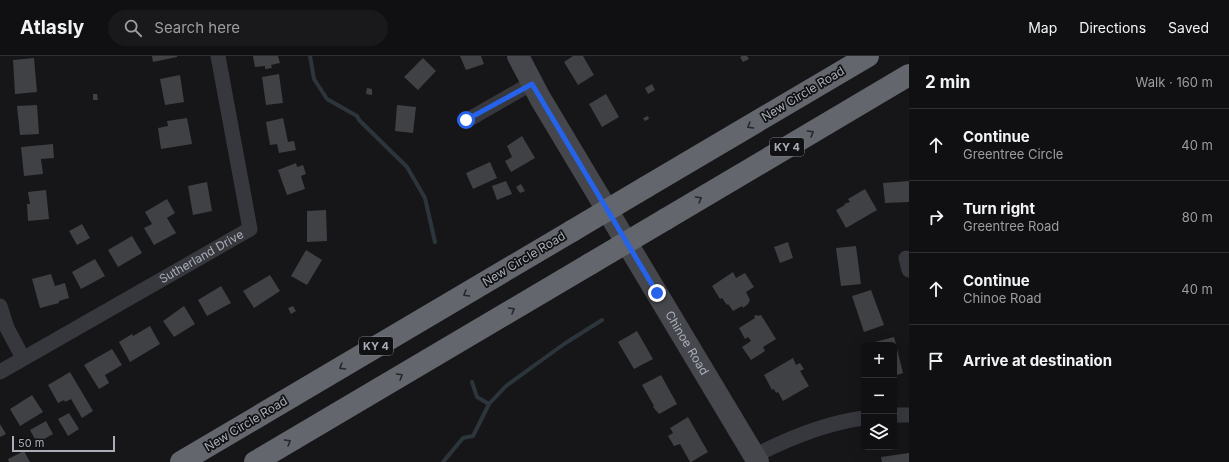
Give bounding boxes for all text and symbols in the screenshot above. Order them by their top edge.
search box [108,10,388,46]
text: Atlasly [20,16,84,39]
icon: search [122,17,144,39]
text: Search here [154,18,240,37]
text: Map [1028,19,1057,36]
text: Directions [1079,19,1146,36]
text: Saved [1168,19,1209,36]
street label: New Circle Road [759,63,847,124]
text: 2 min [925,72,970,92]
text: Walk · 160 m [1136,74,1213,90]
route start [457,111,475,129]
one-way arrow [747,121,754,128]
text: Continue [963,127,1030,146]
one-way arrow [807,130,814,138]
icon: ahead [925,134,947,156]
text: 40 m [1181,137,1213,153]
road number: KY 4 [770,138,804,156]
text: Greentree Circle [963,146,1063,162]
one-way arrow [695,197,702,204]
text: Turn right [963,199,1035,218]
icon: right [925,206,947,228]
text: 80 m [1182,209,1213,225]
text: Greentree Road [963,218,1059,234]
street label: Sutherland Drive [156,226,246,286]
street label: New Circle Road [480,228,568,289]
text: Continue [963,271,1030,290]
icon: ahead [925,278,947,300]
text: 40 m [1181,281,1213,297]
route end [648,284,666,302]
one-way arrow [463,289,470,296]
text: Chinoe Road [963,290,1041,306]
one-way arrow [508,307,515,315]
street label: Chinoe Road [662,308,712,378]
road number: KY 4 [359,337,393,355]
map controls [861,342,897,450]
button: + [861,342,897,378]
icon: arrive [925,350,947,372]
text: Arrive at destination [963,351,1112,370]
one-way arrow [339,362,346,369]
one-way arrow [396,373,403,381]
button: − [861,378,897,414]
street label: New Circle Road [202,393,290,454]
button: layers [861,414,897,450]
scale bar [12,434,115,453]
text: 50 m [18,436,44,450]
one-way arrow [284,440,291,447]

